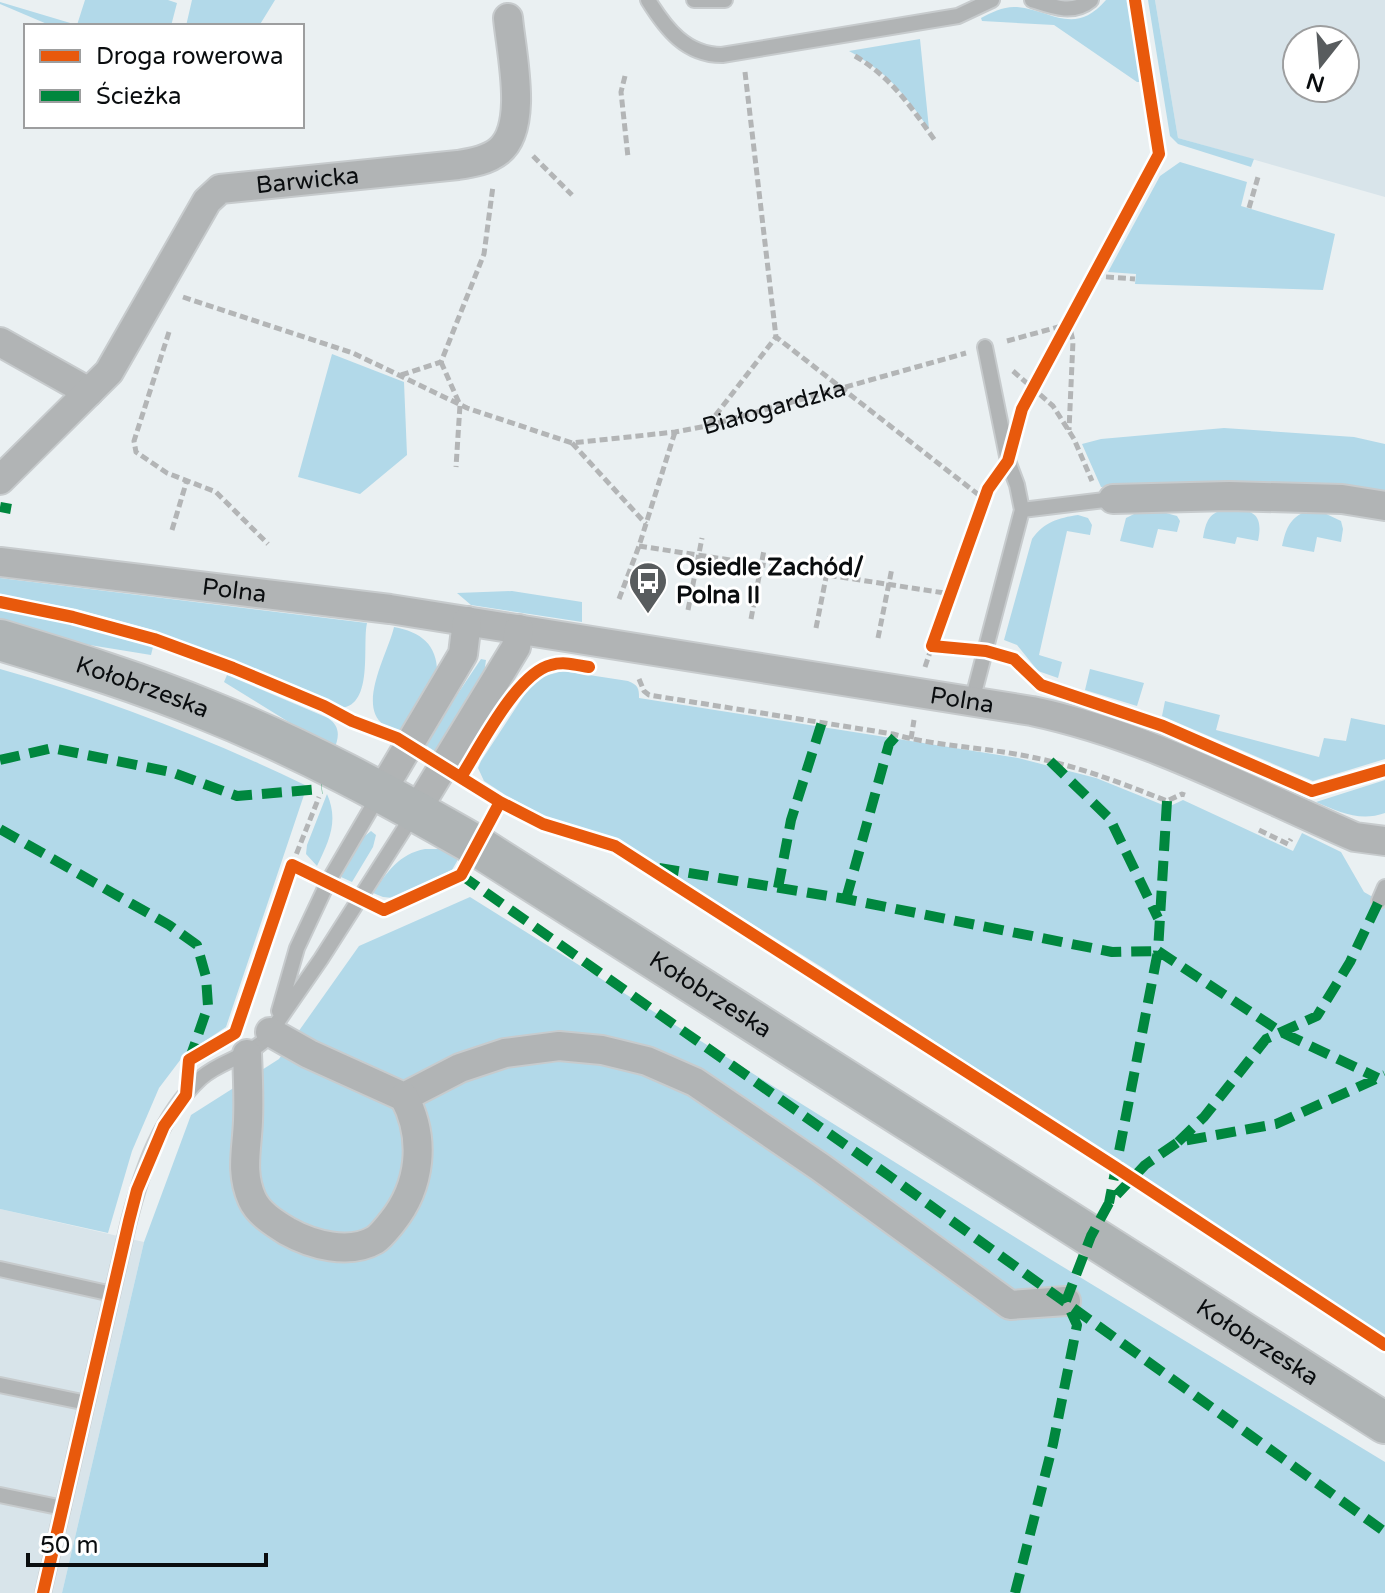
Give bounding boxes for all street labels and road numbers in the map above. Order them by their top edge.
street label: Barwicka [254,161,360,200]
street label: Białogardzka [699,373,849,441]
street label: Polna [201,572,268,608]
street label: Kołobrzeska [72,650,213,724]
street label: Polna [928,680,996,719]
street label: Kołobrzeska [644,945,777,1044]
street label: Kołobrzeska [1191,1292,1324,1392]

